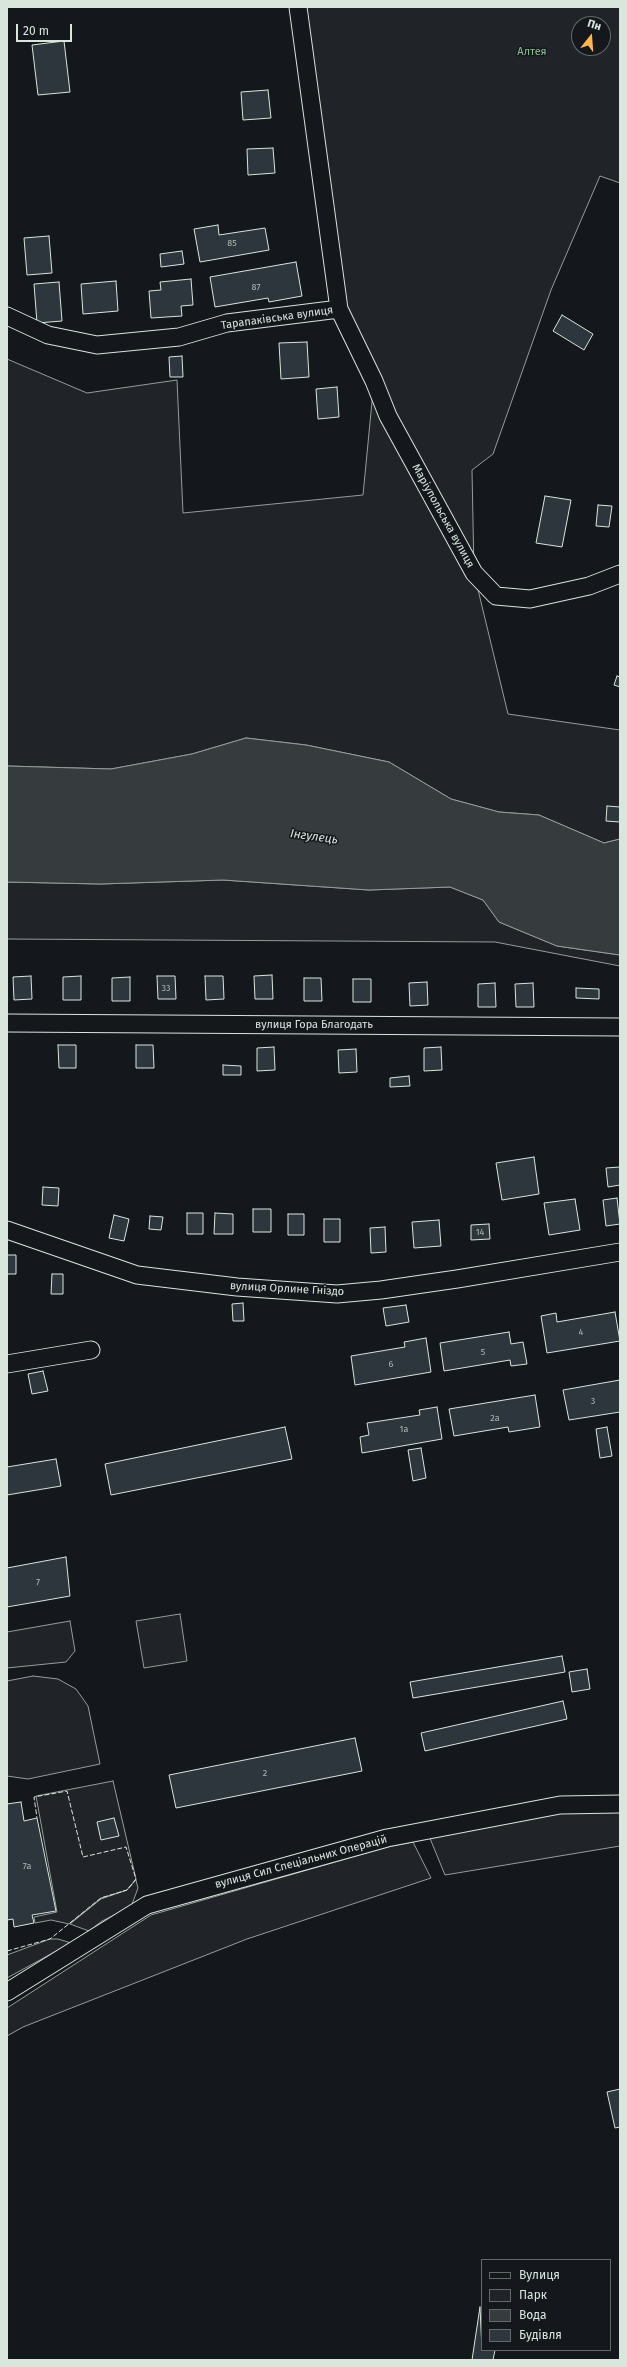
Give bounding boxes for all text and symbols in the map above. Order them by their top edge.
scale bar [18,16,74,42]
north arrow [571,16,611,56]
text: Пн [586,17,603,33]
text: 20 m [23,24,49,38]
park label: Алтея [517,45,547,59]
house number: 85 [227,238,237,248]
house number: 87 [252,282,260,292]
street label: Тарапаківська вулиця [220,304,334,332]
street label: Маріупольська вулиця [409,462,477,570]
water label: Інгулець [289,827,339,847]
house number: 33 [162,983,170,993]
street label: вулиця Гора Благодать [255,1018,373,1032]
house number: 14 [476,1227,484,1237]
street label: вулиця Орлине Гніздо [230,1279,344,1299]
house number: 4 [579,1327,583,1337]
house number: 5 [481,1347,485,1357]
house number: 6 [389,1359,393,1369]
house number: 3 [591,1396,595,1406]
house number: 2а [490,1413,500,1423]
house number: 1а [400,1424,408,1434]
house number: 7 [36,1577,40,1587]
house number: 2 [263,1768,267,1778]
street label: вулиця Сил Спеціальних Операцій [214,1833,388,1891]
house number: 7а [23,1861,31,1871]
legend [481,2259,611,2351]
text: Вулиця [519,2268,560,2282]
text: Парк [519,2288,547,2302]
text: Вода [519,2308,546,2322]
text: Будівля [519,2328,562,2342]

